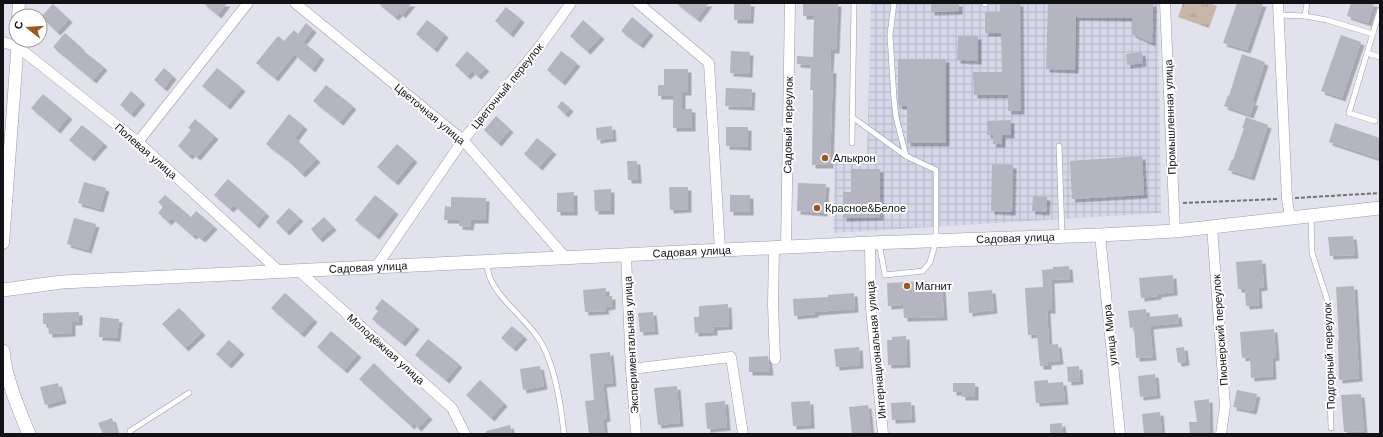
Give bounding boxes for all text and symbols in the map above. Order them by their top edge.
north arrow [8,8,48,48]
text: С [12,19,26,31]
street label: Цветочный переулок [469,41,546,132]
street label: Промышленная улица [1162,58,1179,175]
street label: Садовый переулок [781,76,796,174]
street label: Цветочная улица [392,81,468,148]
street label: Полевая улица [112,121,180,182]
place label: Алькрон [833,152,876,165]
marker: Алькрон [820,153,830,163]
place label: Красное&Белое [825,202,906,215]
marker: Красное&Белое [812,203,822,213]
street label: Садовая улица [976,231,1056,246]
street label: Садовая улица [652,244,732,260]
street label: Садовая улица [329,259,409,276]
street label: Пионерский переулок [1210,274,1231,386]
street label: Экспериментальная улица [621,275,642,414]
street label: Интернациональная улица [864,280,889,419]
place label: Магнит [915,280,952,293]
marker: Магнит [902,281,912,291]
street label: Подгорный переулок [1321,302,1338,410]
street label: улица Мира [1101,303,1120,366]
street label: Молодёжная улица [344,311,428,388]

